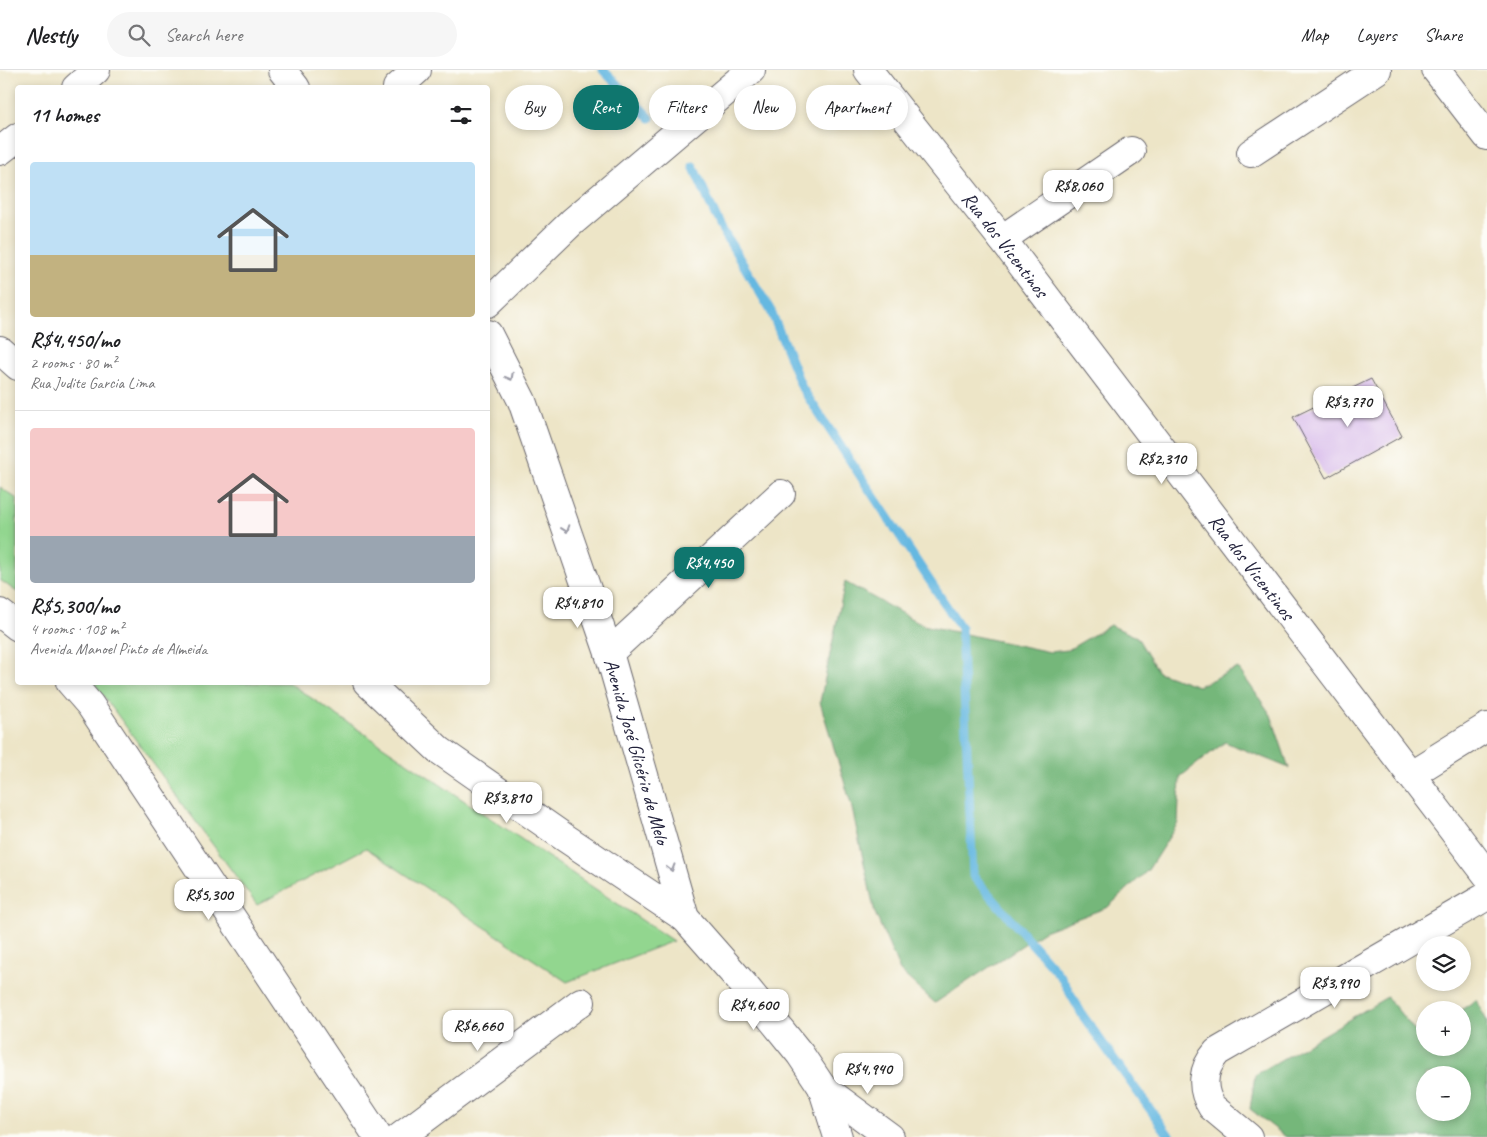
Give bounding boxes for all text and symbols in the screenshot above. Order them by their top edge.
search box [107,12,457,57]
text: Nestly [25,20,77,50]
icon: search [125,21,153,49]
text: Search here [165,23,242,47]
text: Map [1301,24,1329,46]
text: Layers [1357,24,1396,46]
text: Share [1424,24,1462,46]
chip: Buy [505,85,563,130]
chip: Rent [573,85,639,130]
chip: Filters [649,85,724,130]
chip: New [734,85,796,130]
chip: Apartment [806,85,908,130]
icon: filters [447,101,475,129]
text: 11 homes [30,102,99,128]
pin: R$8,060 [1032,170,1124,212]
text: R$8,060 [1054,176,1102,196]
street label: Rua dos Vicentinos [957,186,1056,304]
icon: home [208,195,298,285]
text: R$4,450/mo [30,327,119,353]
text: 2 rooms · 80 m² [30,353,116,373]
one-way arrow [504,372,514,381]
text: Rua Judite Garcia Lima [30,373,154,393]
pin: R$3,770 [1302,386,1394,428]
text: R$3,770 [1324,392,1372,412]
pin: R$2,310 [1116,442,1208,485]
text: R$2,310 [1138,449,1186,469]
icon: home [208,460,298,550]
street label: Rua dos Vicentinos [1204,509,1302,627]
one-way arrow [560,524,570,533]
pin: R$4,450 [663,546,755,589]
text: R$4,450 [685,553,733,573]
pin: R$4,810 [532,586,624,629]
text: R$5,300/mo [30,593,119,619]
text: R$4,810 [554,593,602,613]
text: 4 rooms · 108 m² [30,619,124,639]
text: Avenida Manoel Pinto de Almeida [30,639,207,659]
street label: Avenida José Glicério de Melo [599,656,676,849]
pin: R$3,810 [461,782,553,824]
text: R$3,810 [483,788,531,808]
one-way arrow [665,864,675,872]
pin: R$5,300 [163,878,255,921]
text: R$5,300 [185,885,233,905]
map controls [1416,936,1471,1121]
button: layers [1416,936,1471,991]
pin: R$3,990 [1289,966,1381,1009]
text: R$3,990 [1311,973,1359,993]
pin: R$4,600 [708,988,800,1031]
text: R$4,600 [730,995,778,1015]
button: + [1416,1001,1471,1056]
pin: R$6,660 [432,1010,524,1052]
text: R$6,660 [454,1016,502,1036]
pin: R$4,940 [822,1052,914,1095]
text: R$4,940 [844,1059,892,1079]
button: − [1416,1066,1471,1121]

